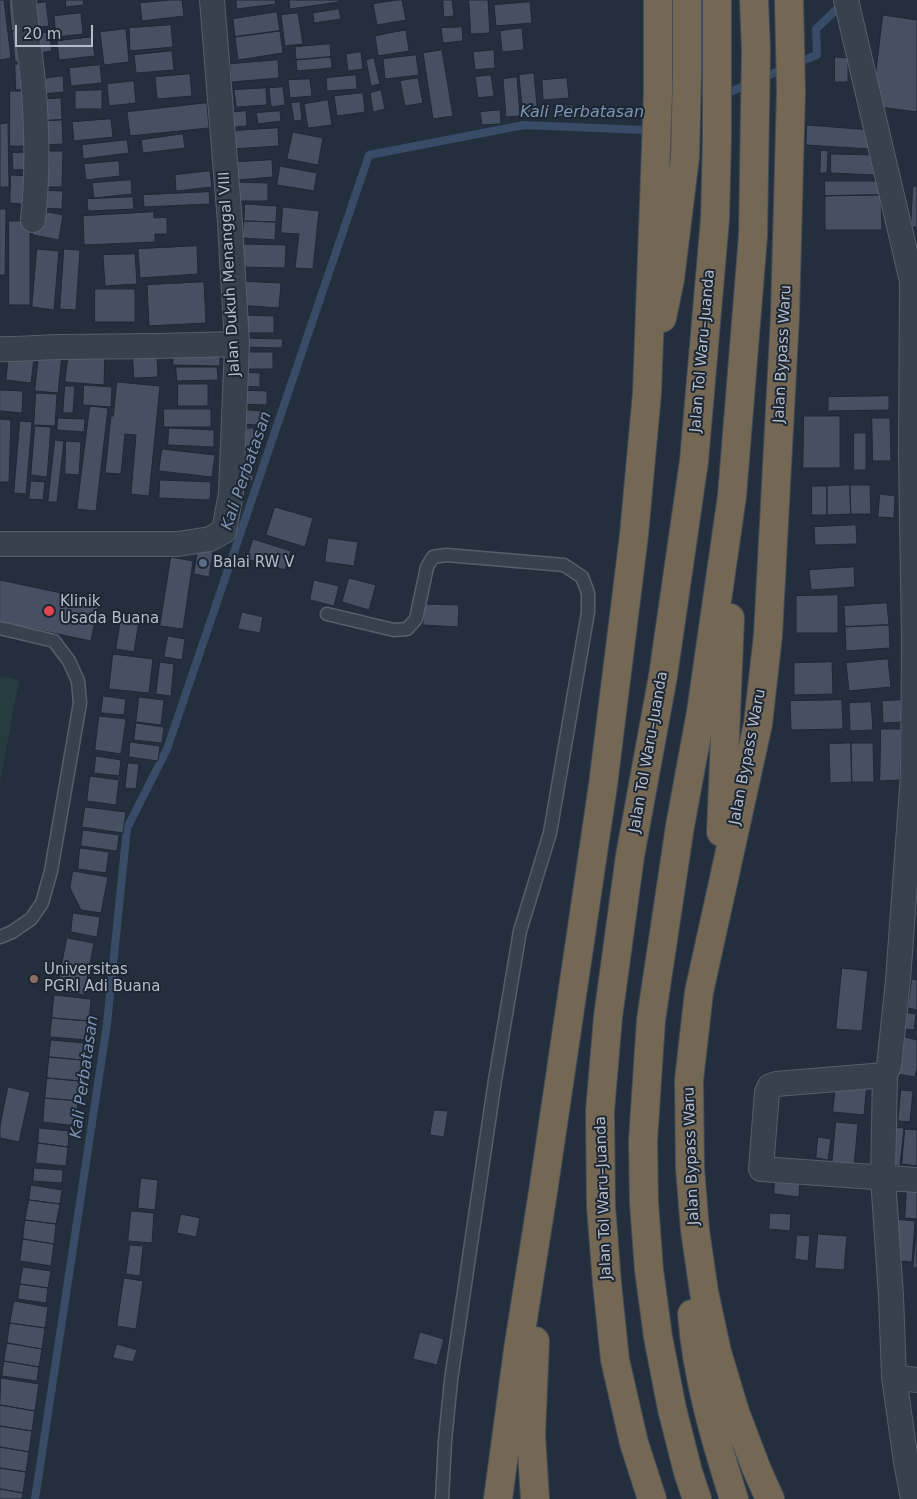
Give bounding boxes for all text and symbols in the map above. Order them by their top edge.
scale bar [18,15,95,47]
text: 20 m [23,25,61,43]
water label: Kali Perbatasan [520,103,644,123]
street label: Jalan Dukuh Menanggal VIII [216,171,244,377]
street label: Jalan Tol Waru–Juanda [687,269,719,433]
street label: Jalan Bypass Waru [770,284,796,424]
water label: Kali Perbatasan [218,409,276,533]
place label: Balai RW V [213,554,294,572]
marker: Balai RW V [197,557,209,569]
place label: Klinik Usada Buana [60,593,159,628]
marker: Klinik Usada Buana [42,604,56,618]
street label: Jalan Tol Waru–Juanda [626,670,672,834]
street label: Jalan Bypass Waru [726,687,770,827]
place label: Universitas PGRI Adi Buana [44,961,160,996]
marker: Universitas PGRI Adi Buana [28,973,40,985]
water label: Kali Perbatasan [67,1014,103,1140]
street label: Jalan Bypass Waru [681,1087,703,1225]
street label: Jalan Tol Waru–Juanda [592,1116,616,1280]

